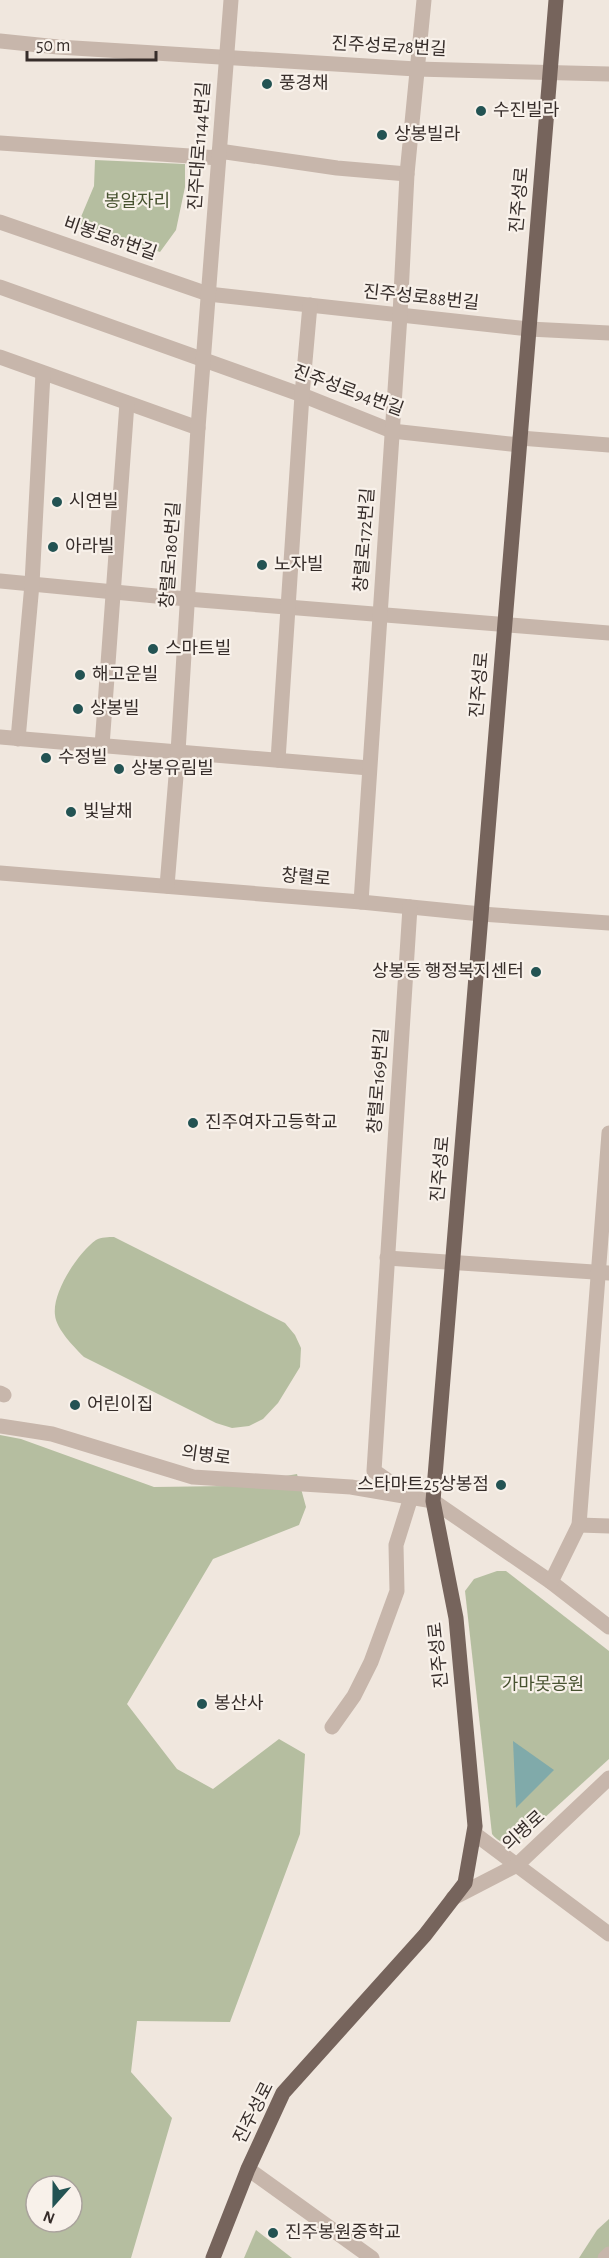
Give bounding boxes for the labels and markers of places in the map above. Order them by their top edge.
place label: 풍경채 [279,74,329,93]
marker: 풍경채 [260,77,274,91]
place label: 수진빌라 [493,101,560,120]
marker: 수진빌라 [474,104,488,118]
place label: 상봉빌라 [394,124,461,144]
marker: 상봉빌라 [375,128,389,142]
place label: 시연빌 [69,491,119,511]
marker: 시연빌 [50,495,64,509]
place label: 아라빌 [65,537,115,556]
marker: 아라빌 [46,540,60,554]
place label: 노자빌 [274,555,324,574]
marker: 노자빌 [255,558,269,572]
place label: 스마트빌 [165,639,231,658]
marker: 스마트빌 [146,642,160,656]
place label: 해고운빌 [92,665,158,684]
marker: 해고운빌 [73,668,87,682]
place label: 상봉빌 [90,698,140,718]
marker: 상봉빌 [71,702,85,716]
place label: 수정빌 [58,747,108,767]
marker: 수정빌 [39,751,53,765]
place label: 상봉유림빌 [131,758,214,778]
marker: 상봉유림빌 [112,762,126,776]
place label: 빛날채 [83,802,133,821]
marker: 빛날채 [64,805,78,819]
place label: 상봉동 행정복지센터 [372,961,524,981]
marker: 상봉동 행정복지센터 [529,965,543,979]
place label: 진주여자고등학교 [205,1113,337,1132]
marker: 진주여자고등학교 [186,1116,200,1130]
place label: 어린이집 [87,1394,153,1414]
marker: 어린이집 [68,1398,82,1412]
place label: 스타마트25상봉점 [357,1474,489,1494]
marker: 스타마트25상봉점 [494,1478,508,1492]
place label: 봉산사 [214,1694,264,1713]
marker: 봉산사 [195,1697,209,1711]
place label: 진주봉원중학교 [285,2223,401,2242]
marker: 진주봉원중학교 [266,2226,280,2240]

